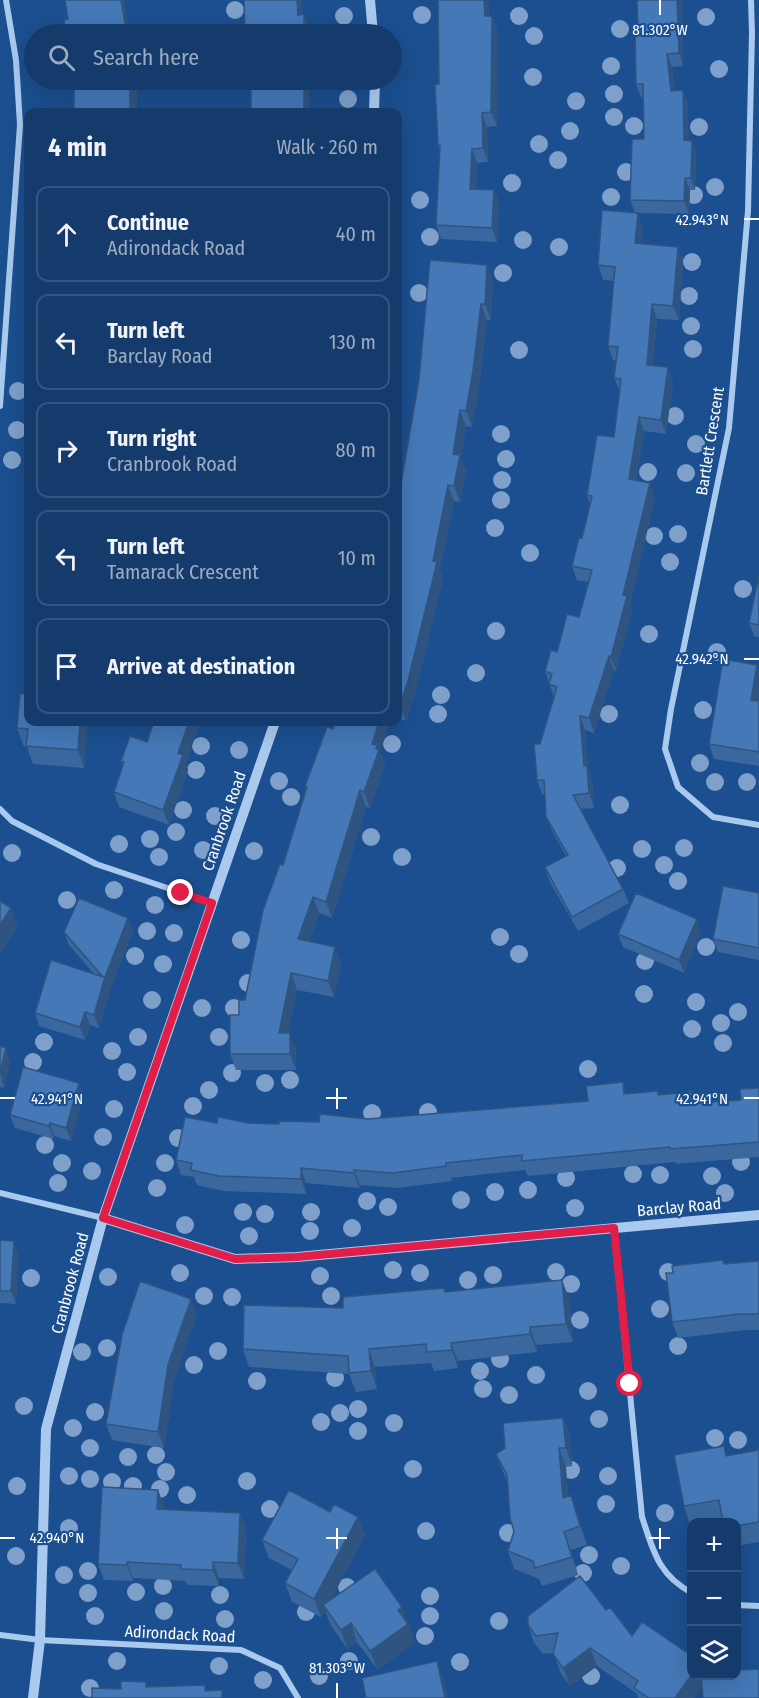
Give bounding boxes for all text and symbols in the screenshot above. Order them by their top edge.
text: 81.302°W [632,21,688,39]
search box [24,24,402,90]
icon: search [45,41,78,74]
text: Search here [93,44,199,71]
text: 4 min [48,132,107,163]
text: Walk · 260 m [277,135,378,159]
text: Continue [107,209,189,236]
text: 42.943°N [675,211,729,229]
icon: ahead [50,218,83,251]
text: 40 m [336,222,376,246]
text: Adirondack Road [107,236,245,260]
text: Turn left [107,317,185,344]
icon: left [50,326,83,359]
text: 130 m [329,330,376,354]
text: Barclay Road [107,344,212,368]
street label: Bartlett Crescent [692,385,728,497]
text: Turn right [107,425,196,452]
icon: right [50,434,83,467]
text: 80 m [336,438,376,462]
text: Cranbrook Road [107,452,237,476]
text: Turn left [107,533,185,560]
icon: left [50,542,83,575]
text: 10 m [338,546,376,570]
text: Tamarack Crescent [107,560,259,584]
icon: arrive [50,650,83,683]
text: 42.942°N [675,650,729,668]
text: Arrive at destination [107,653,295,680]
street label: Cranbrook Road [198,769,250,873]
route end [167,879,193,905]
text: 42.941°N [31,1090,83,1108]
text: 42.941°N [676,1090,728,1108]
street label: Barclay Road [636,1194,722,1220]
street label: Cranbrook Road [47,1230,93,1336]
route start [616,1370,642,1396]
map controls [687,1518,741,1680]
button: + [687,1518,741,1572]
text: 42.940°N [30,1529,84,1547]
button: − [687,1572,741,1626]
street label: Adirondack Road [124,1622,236,1646]
button: layers [687,1626,741,1680]
text: 81.303°W [309,1659,365,1677]

